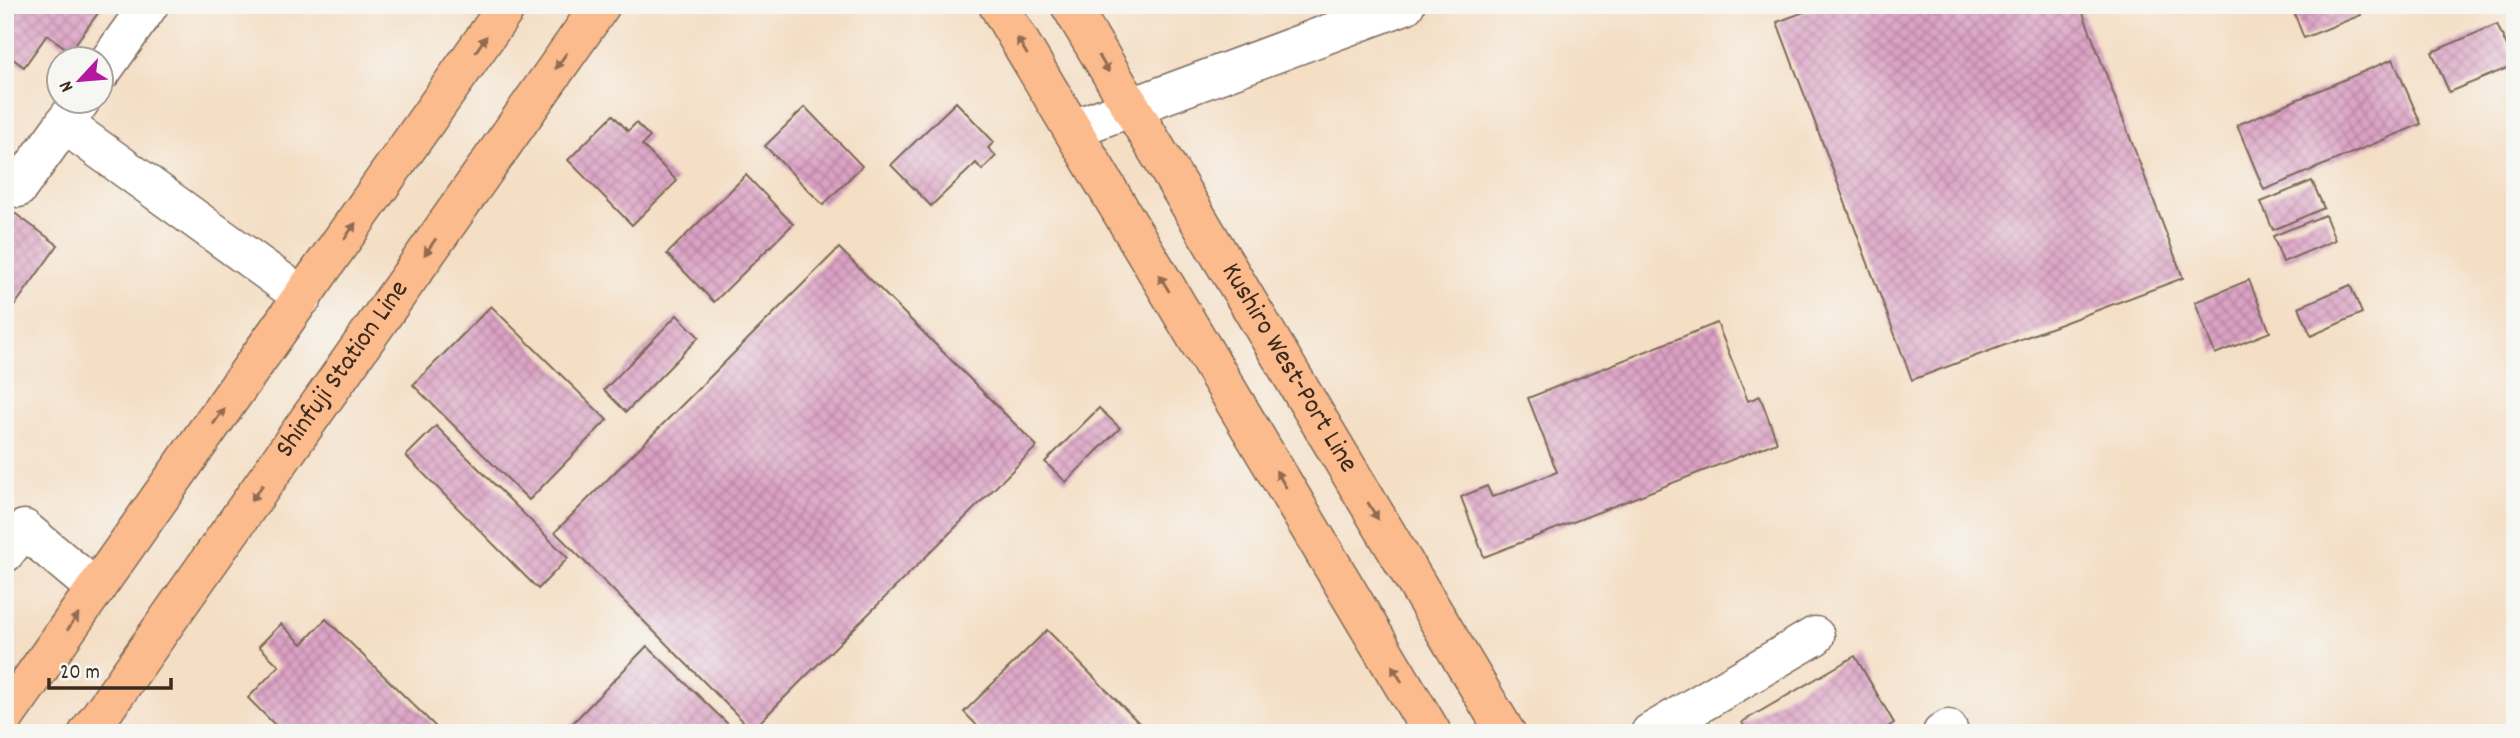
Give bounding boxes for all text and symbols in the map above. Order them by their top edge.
one-way arrow [474,35,488,53]
one-way arrow [1016,36,1029,55]
north arrow [46,46,116,116]
one-way arrow [554,52,568,70]
one-way arrow [1098,54,1110,74]
text: N [54,76,82,96]
one-way arrow [343,222,357,240]
one-way arrow [423,238,437,256]
street label: Kushiro West-Port Line [1209,256,1366,481]
street label: Shinfuji Station Line [267,273,420,467]
one-way arrow [1158,274,1171,293]
one-way arrow [212,407,226,425]
one-way arrow [1275,469,1287,488]
one-way arrow [250,484,264,502]
one-way arrow [1367,502,1379,521]
one-way arrow [66,613,80,631]
scale bar [49,647,172,691]
text: 20 m [60,659,100,689]
one-way arrow [1391,665,1404,684]

